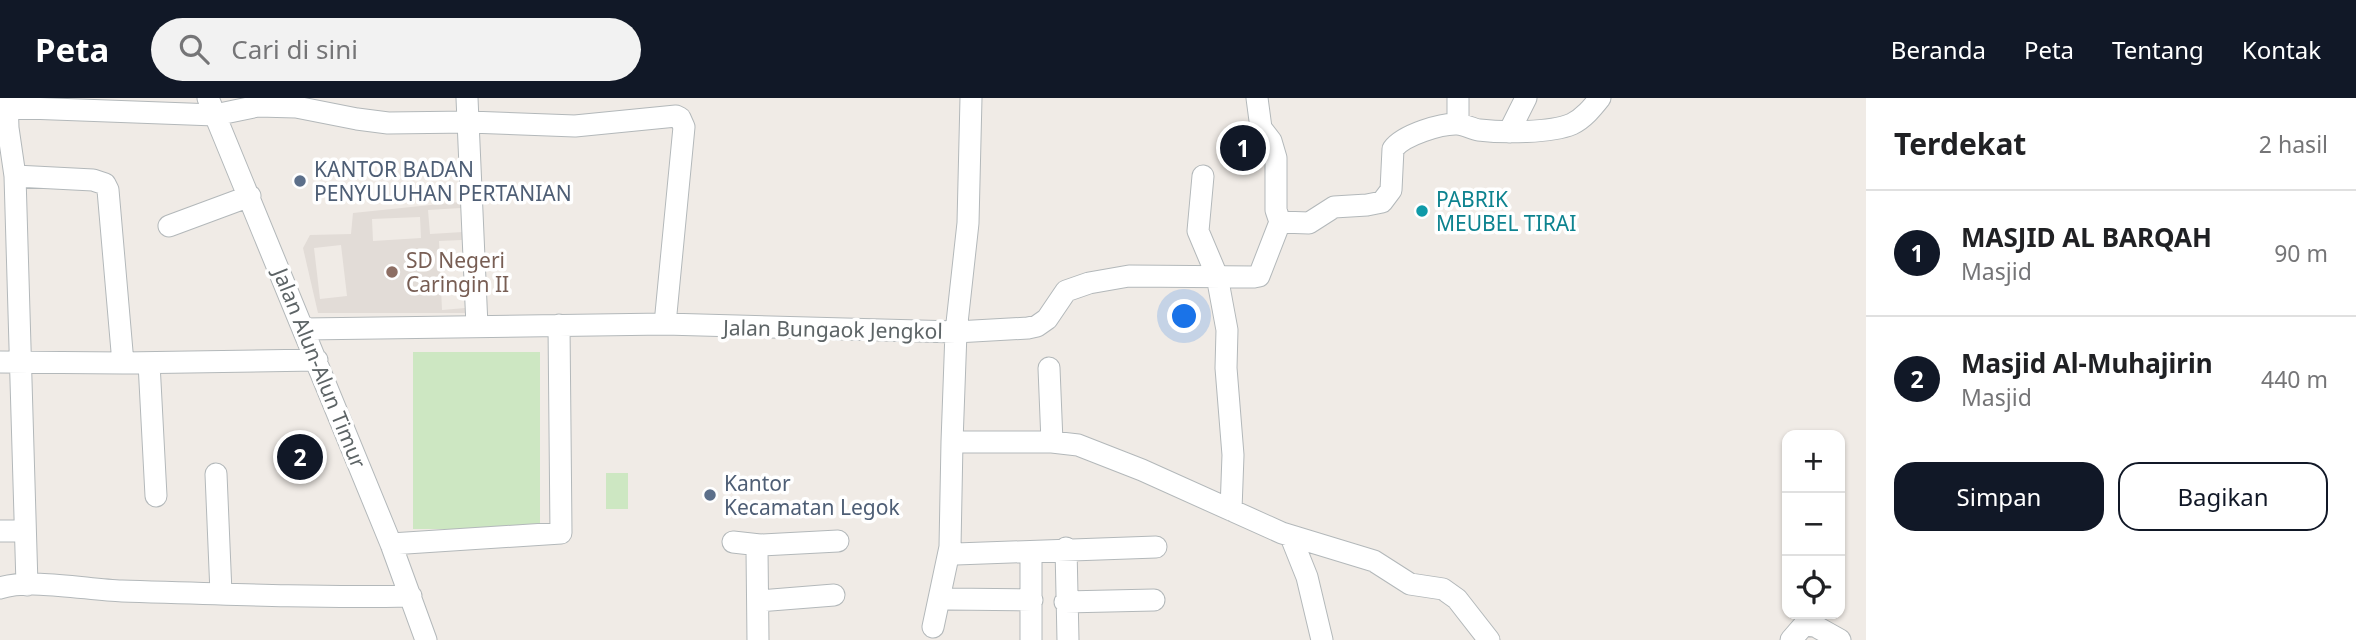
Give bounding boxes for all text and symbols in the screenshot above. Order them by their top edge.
search box [151,18,641,81]
text: Peta [35,27,109,72]
icon: search [175,30,213,68]
text: Cari di sini [231,31,358,67]
text: Beranda [1891,33,1986,66]
text: Peta [2024,33,2074,66]
text: Tentang [2112,33,2204,66]
text: Kontak [2242,33,2321,66]
pin: 1 [1220,122,1266,174]
text: Terdekat [1894,123,2026,164]
text: 2 hasil [2259,128,2328,160]
place label: KANTOR BADAN PENYULUHAN PERTANIAN [314,155,572,207]
marker: KANTOR BADAN PENYULUHAN PERTANIAN [292,173,308,189]
place label: PABRIK MEUBEL TIRAI [1436,185,1576,237]
marker: PABRIK MEUBEL TIRAI [1414,203,1430,219]
text: MASJID AL BARQAH [1961,219,2212,255]
text: 1 [1910,237,1924,269]
text: 90 m [2274,237,2328,269]
place label: SD Negeri Caringin II [406,246,509,298]
text: Masjid [1961,255,2032,287]
street label: Jalan Alun-Alun Timur [266,262,373,472]
marker: SD Negeri Caringin II [384,264,400,280]
your location [1167,299,1201,333]
street label: Jalan Bungaok Jengkol [721,313,943,345]
text: Masjid Al-Muhajirin [1961,345,2213,381]
text: 2 [1910,363,1924,395]
text: 440 m [2261,363,2328,395]
text: Masjid [1961,381,2032,413]
map controls [1782,430,1845,619]
button: + [1782,430,1845,493]
pin: 2 [277,431,323,483]
button: Simpan [1894,462,2104,531]
button: Bagikan [2118,462,2328,531]
place label: Kantor Kecamatan Legok [724,469,900,521]
marker: Kantor Kecamatan Legok [702,487,718,503]
button: − [1782,493,1845,556]
button: locate [1782,556,1845,619]

